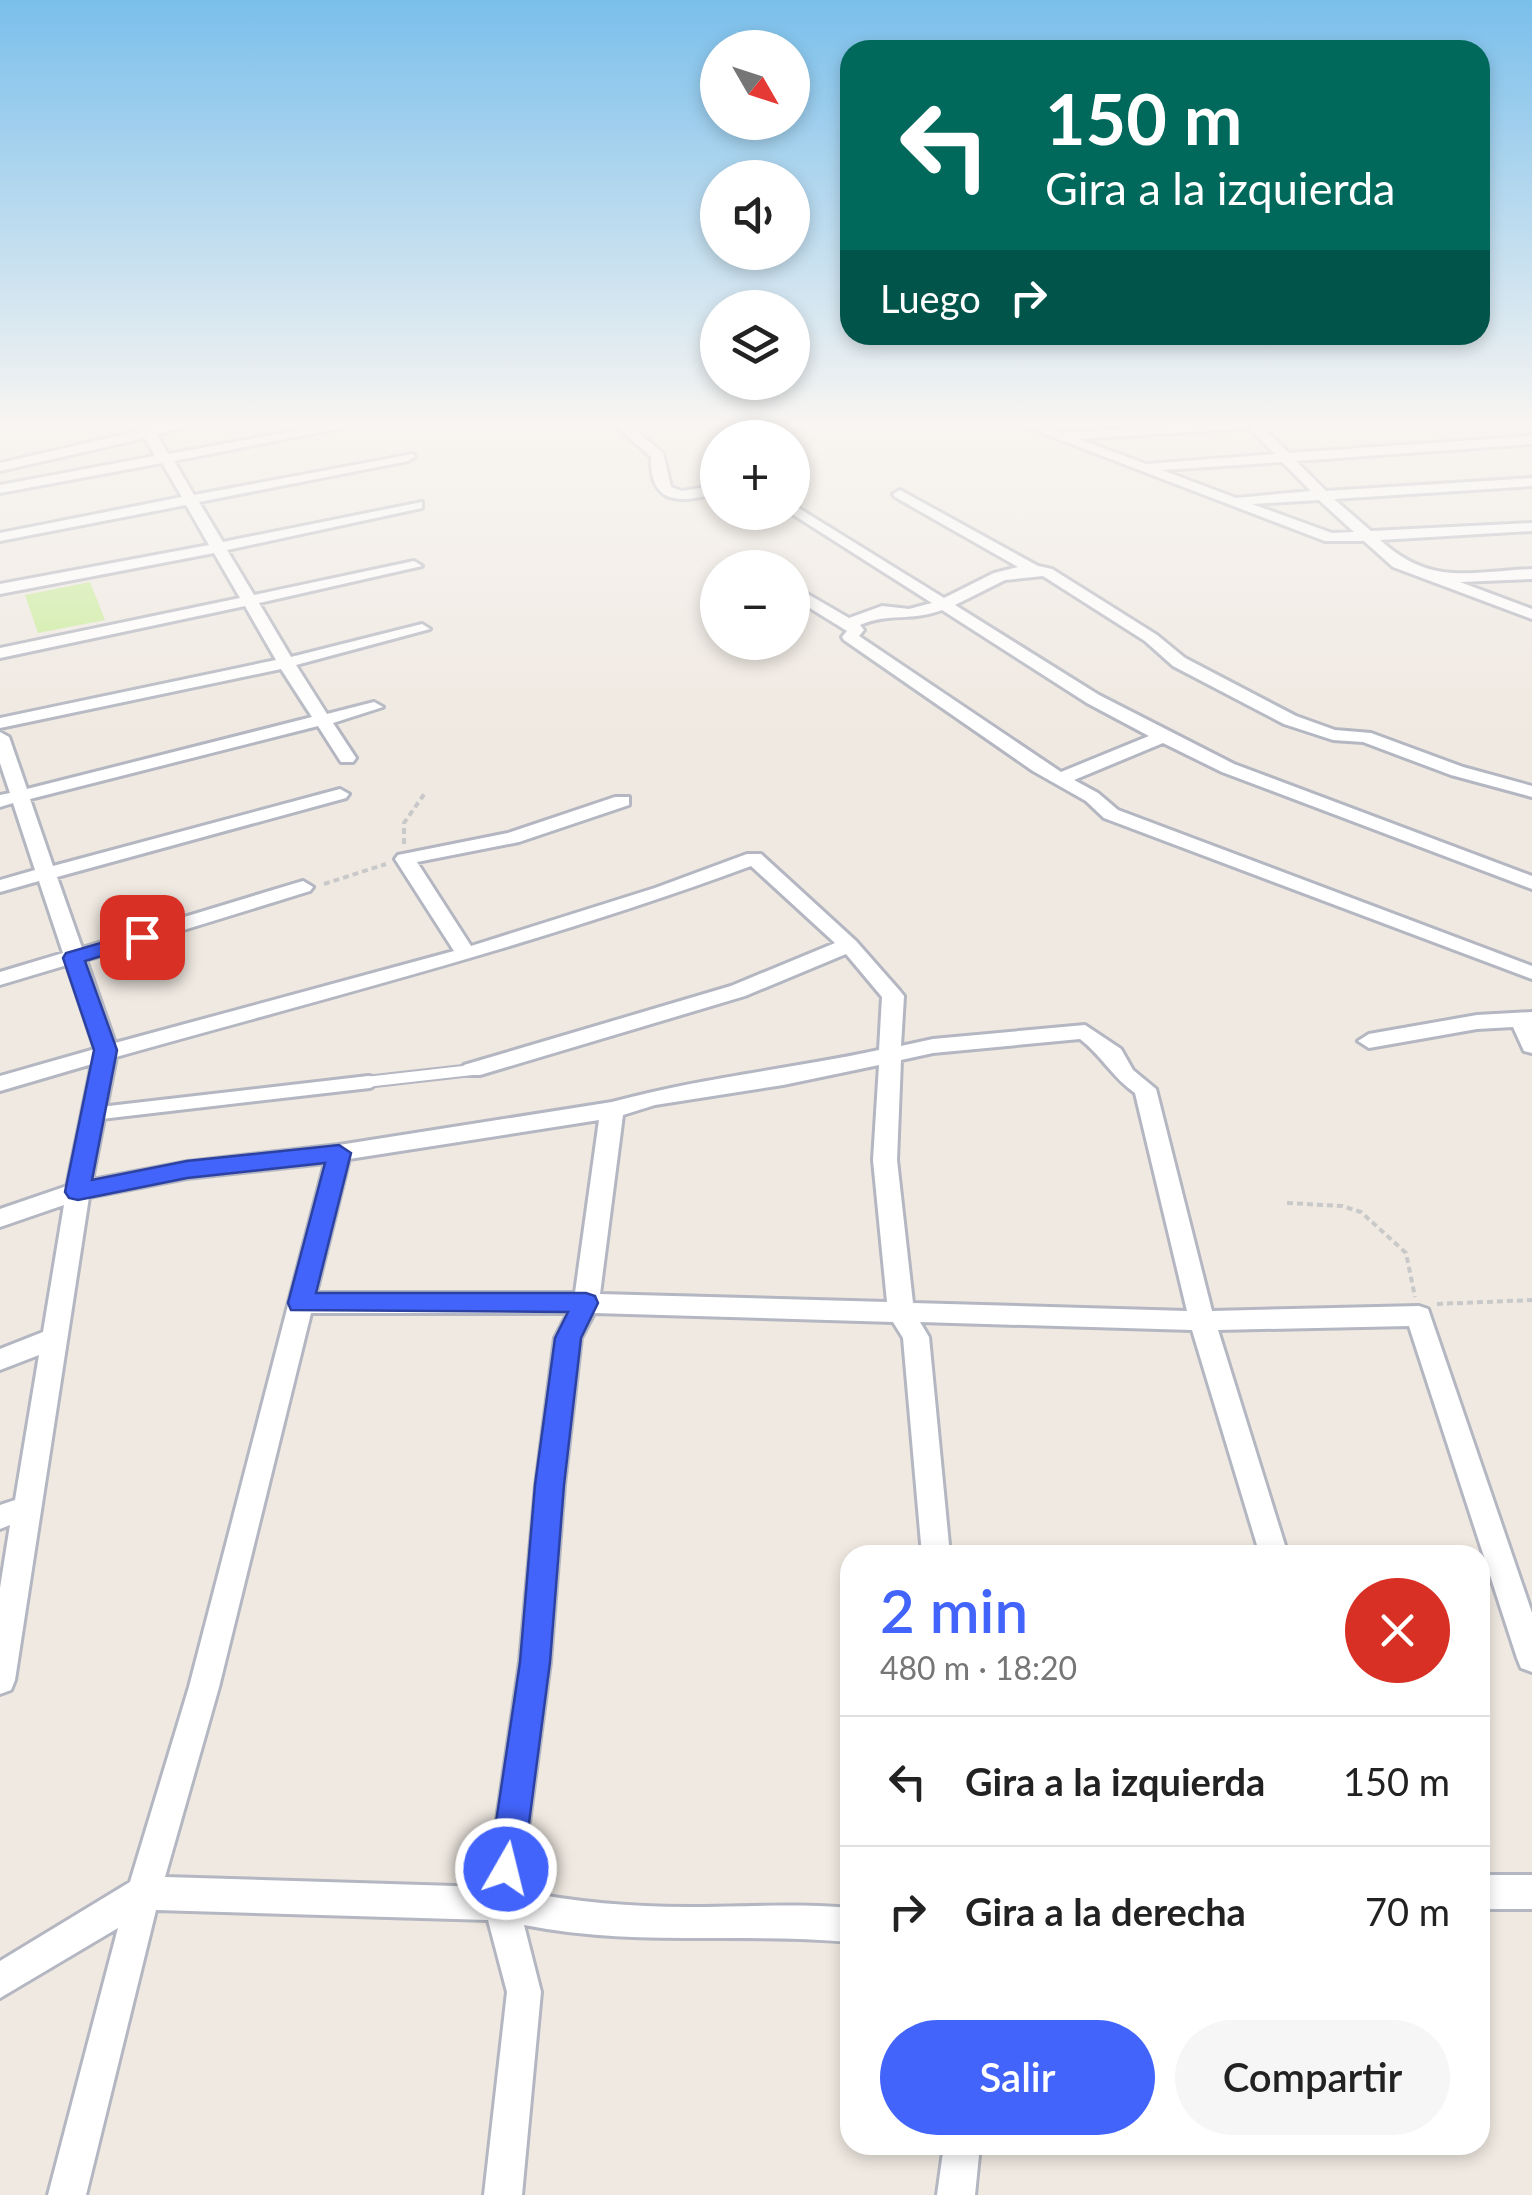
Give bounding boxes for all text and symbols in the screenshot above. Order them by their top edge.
north arrow [700,30,810,140]
map controls [700,30,810,660]
text: 150 m [1045,76,1242,160]
icon: left [880,80,1010,210]
button: sound [700,160,810,270]
text: Gira a la izquierda [1045,161,1395,215]
icon: right [1001,270,1056,325]
text: Luego [880,275,981,321]
button: layers [700,290,810,400]
button: + [700,420,810,530]
button: − [700,550,810,660]
pin [100,895,185,980]
icon: arrive [115,910,170,965]
text: 2 min [880,1574,1028,1646]
button: close [1345,1578,1450,1683]
text: 480 m · 18:20 [880,1648,1077,1687]
icon: left [880,1754,935,1809]
text: Gira a la izquierda [965,1758,1265,1804]
text: 150 m [1343,1758,1450,1804]
position arrow [454,1817,558,1921]
icon: right [880,1884,935,1939]
text: Gira a la derecha [965,1888,1246,1934]
text: 70 m [1365,1888,1450,1934]
button: Salir [880,2020,1155,2135]
button: Compartir [1175,2020,1450,2135]

